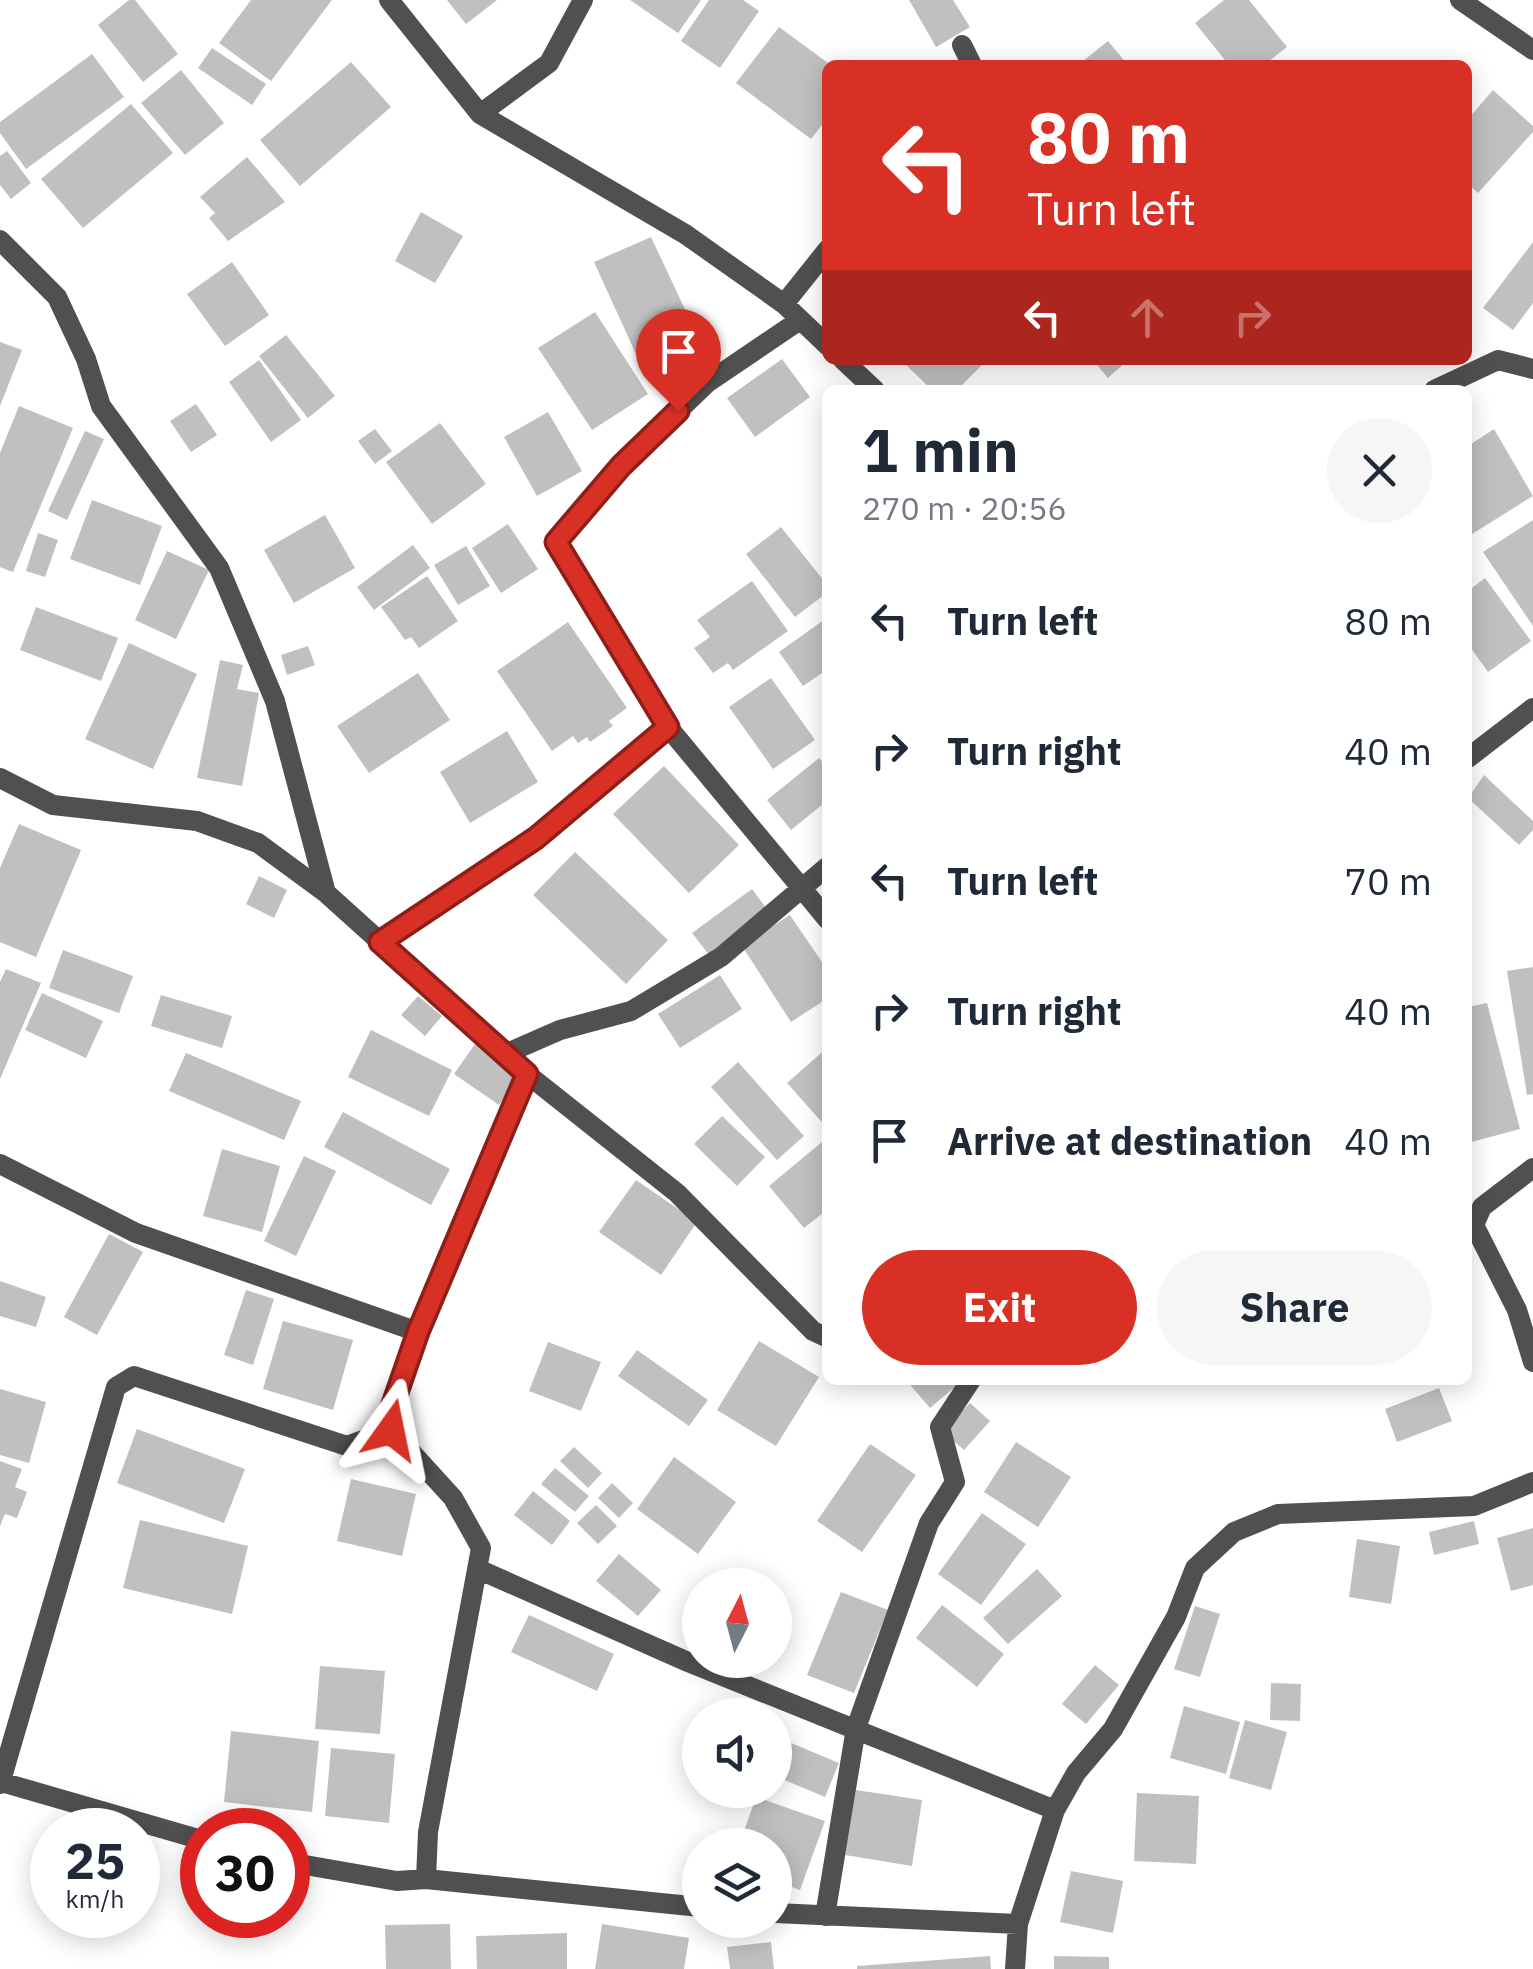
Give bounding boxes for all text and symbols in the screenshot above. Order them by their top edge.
text: 80 m [1027,91,1190,182]
icon: left [862,100,992,230]
text: Turn left [1027,179,1196,237]
icon: left [1015,290,1070,345]
icon: ahead [1120,290,1175,345]
icon: right [1225,290,1280,345]
pin [636,309,721,412]
icon: arrive [651,324,706,379]
text: 1 min [862,410,1019,489]
button: close [1327,418,1432,523]
text: 270 m · 20:56 [862,487,1067,529]
icon: left [862,593,917,648]
text: Turn left [947,596,1098,645]
text: 80 m [1344,596,1432,645]
icon: right [862,723,917,778]
text: Turn right [947,726,1122,775]
text: 40 m [1344,726,1432,775]
icon: left [862,853,917,908]
text: Turn left [947,856,1098,905]
text: 70 m [1344,856,1432,905]
icon: right [862,983,917,1038]
text: Turn right [947,986,1122,1035]
text: 40 m [1344,986,1432,1035]
icon: arrive [862,1113,917,1168]
text: Arrive at destination [947,1116,1312,1165]
text: 40 m [1344,1116,1432,1165]
button: Exit [862,1250,1137,1365]
button: Share [1157,1250,1432,1365]
position arrow [339,1378,443,1482]
north arrow [682,1568,792,1678]
map controls [682,1568,792,1938]
button: sound [682,1698,792,1808]
speed limit sign: 30 [180,1808,310,1938]
text: 25 [65,1828,125,1893]
button: layers [682,1828,792,1938]
text: km/h [66,1882,124,1915]

